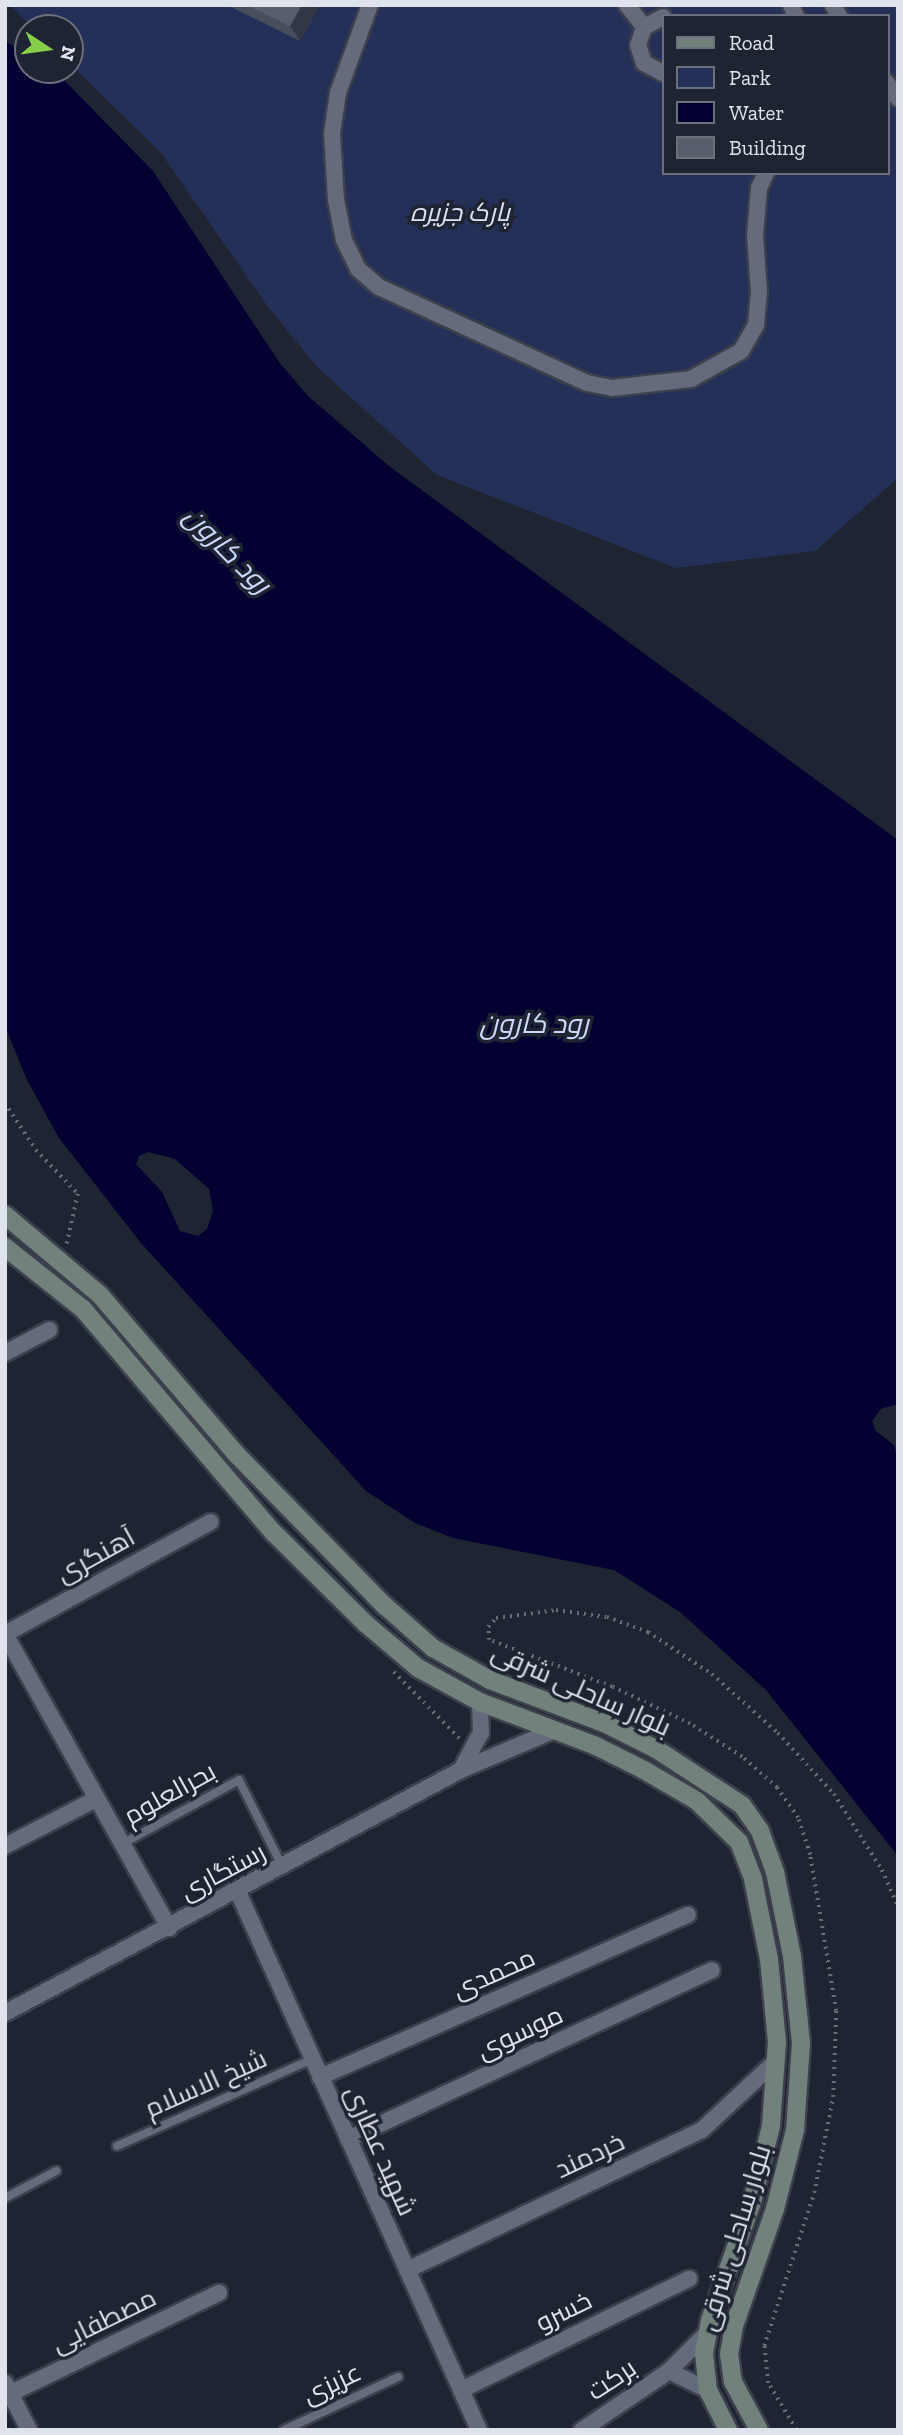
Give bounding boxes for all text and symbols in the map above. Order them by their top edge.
north arrow [14,14,84,84]
legend [662,14,889,175]
text: Road [729,30,774,55]
text: N [55,44,81,63]
text: Park [729,65,771,90]
text: Water [729,100,784,125]
text: Building [729,135,806,160]
park label: پارک جزیره [410,197,510,229]
water label: رود کارون [176,499,278,601]
water label: رود کارون [479,1007,589,1041]
street label: آهنگری [51,1522,141,1590]
street label: بلوار ساحلی شرقی [487,1637,675,1743]
street label: بحرالعلوم [119,1756,221,1832]
street label: رستگاری [175,1837,271,1907]
street label: محمدی [448,1942,540,2006]
street label: موسوی [472,2000,568,2066]
street label: شیخ الاسلام [140,2043,272,2125]
street label: شهید عطاری [338,2081,422,2221]
street label: خردمند [550,2126,630,2186]
street label: بلوار ساحلی شرقی [692,2141,778,2335]
street label: مصطفایی [47,2282,161,2360]
street label: خسرو [531,2285,597,2339]
street label: برکت [582,2352,642,2408]
street label: عزیزی [298,2357,366,2411]

